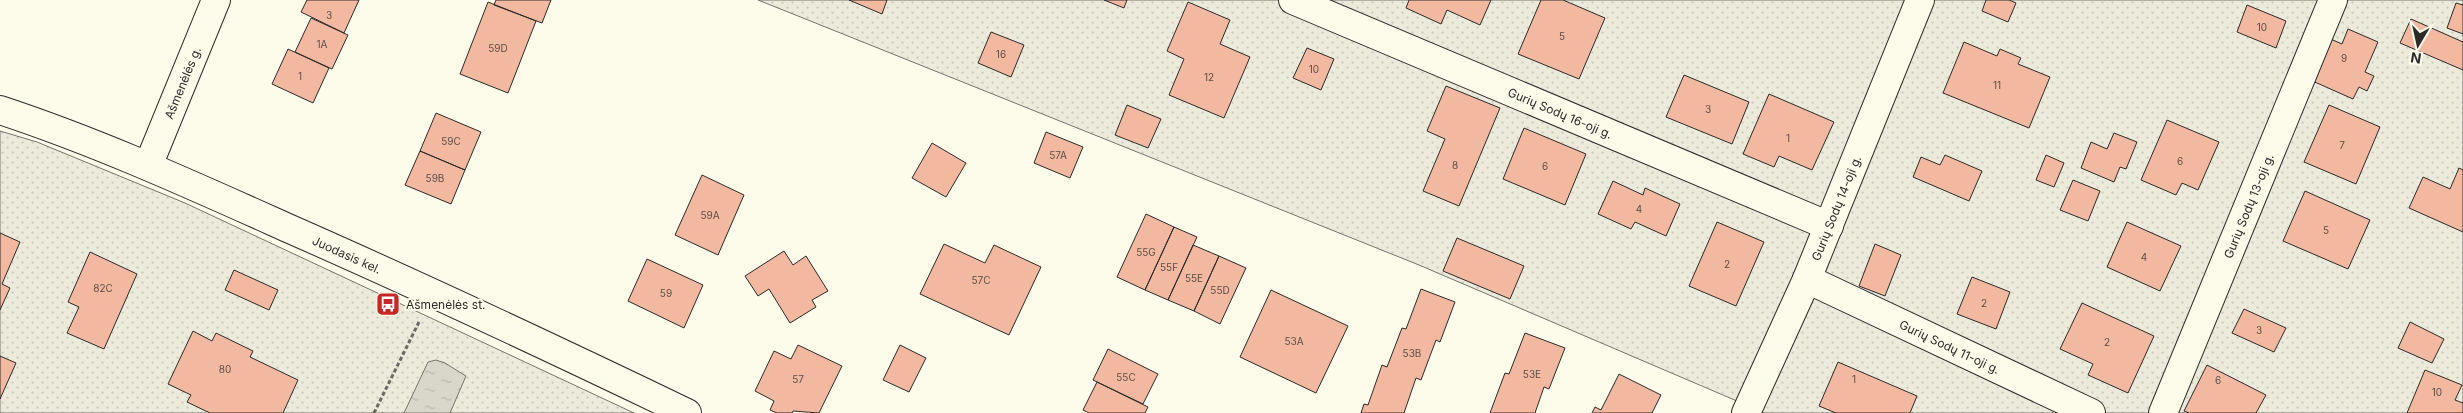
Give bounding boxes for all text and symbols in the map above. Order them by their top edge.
house number: 3 [326,9,332,21]
north arrow [2393,20,2443,70]
house number: 10 [2257,21,2267,33]
house number: 5 [1559,30,1565,42]
house number: 1A [317,38,328,50]
house number: 59D [488,42,508,54]
street label: Ašmenėlės g. [161,44,204,121]
house number: 16 [996,48,1006,60]
text: N [2409,49,2422,68]
house number: 9 [2341,52,2347,64]
house number: 10 [1309,63,1319,75]
house number: 1 [298,70,302,82]
house number: 12 [1204,71,1214,83]
house number: 11 [1993,79,2001,91]
street label: Gurių Sodų 16-oji g. [1506,84,1615,141]
house number: 3 [1705,103,1711,115]
house number: 1 [1786,132,1790,144]
house number: 59C [441,135,461,147]
house number: 7 [2339,139,2345,151]
house number: 57A [1049,149,1067,161]
street label: Gurių Sodų 13-oji g. [2220,151,2277,260]
street label: Gurių Sodų 14-oji g. [1808,153,1864,263]
house number: 6 [2177,155,2183,167]
house number: 8 [1452,159,1458,171]
house number: 6 [1542,160,1548,172]
house number: 59B [426,172,444,184]
house number: 4 [1636,203,1642,215]
house number: 59A [700,209,720,221]
house number: 5 [2323,224,2329,236]
street label: Juodasis kel. [310,232,384,276]
house number: 55G [1136,246,1156,258]
house number: 4 [2141,251,2147,263]
house number: 2 [1724,258,1730,270]
house number: 55F [1160,261,1178,273]
house number: 55E [1185,272,1203,284]
house number: 57C [971,274,991,286]
house number: 82C [93,282,113,294]
house number: 55D [1210,284,1230,296]
house number: 59 [660,287,672,299]
bus stop icon: Ašmenėlės st. [375,291,401,317]
place label: Ašmenėlės st. [406,297,486,312]
house number: 2 [1981,297,1987,309]
street label: Gurių Sodų 11-oji g. [1897,316,2003,377]
house number: 3 [2256,324,2262,336]
house number: 53A [1284,335,1304,347]
house number: 2 [2104,336,2110,348]
house number: 53B [1403,347,1421,359]
house number: 80 [219,363,231,375]
house number: 53E [1523,368,1541,380]
house number: 55C [1116,371,1136,383]
house number: 57 [792,373,804,385]
house number: 1 [1852,373,1856,385]
house number: 6 [2215,374,2221,386]
house number: 10 [2432,386,2442,398]

